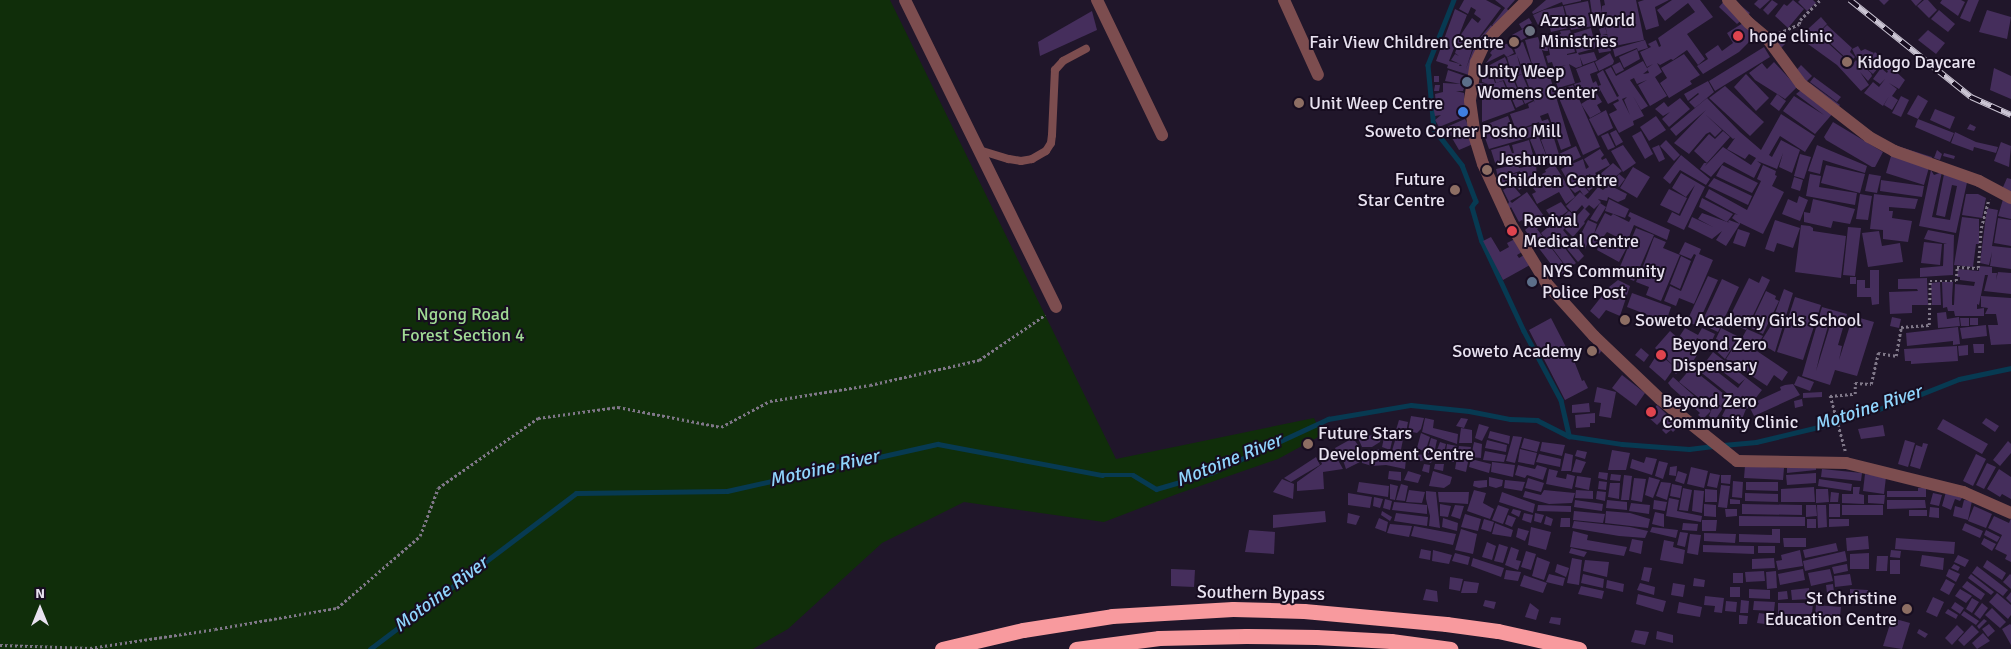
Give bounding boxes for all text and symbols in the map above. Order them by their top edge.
place label: Azusa World Ministries [1540,10,1635,52]
marker: Azusa World Ministries [1524,25,1536,37]
place label: hope clinic [1749,25,1832,47]
marker: hope clinic [1731,29,1745,43]
place label: Fair View Children Centre [1309,31,1504,53]
marker: Fair View Children Centre [1508,36,1520,48]
place label: Kidogo Daycare [1857,51,1976,73]
marker: Kidogo Daycare [1841,56,1853,68]
place label: Unity Weep Womens Center [1477,61,1597,104]
marker: Unity Weep Womens Center [1461,76,1473,88]
place label: Unit Weep Centre [1309,92,1443,114]
marker: Unit Weep Centre [1293,97,1305,109]
marker: Soweto Corner Posho Mill [1457,106,1469,118]
place label: Soweto Corner Posho Mill [1365,120,1561,142]
place label: Jeshurum Children Centre [1497,149,1617,192]
marker: Jeshurum Children Centre [1481,164,1493,176]
place label: Future Star Centre [1358,169,1445,212]
marker: Future Star Centre [1449,184,1461,196]
place label: Revival Medical Centre [1523,210,1639,252]
marker: Revival Medical Centre [1505,224,1519,238]
place label: NYS Community Police Post [1542,261,1665,304]
marker: NYS Community Police Post [1526,276,1538,288]
park label: Ngong Road Forest Section 4 [401,304,525,346]
place label: Soweto Academy Girls School [1635,309,1861,331]
marker: Soweto Academy Girls School [1619,314,1631,326]
place label: Beyond Zero Dispensary [1672,334,1767,376]
place label: Soweto Academy [1452,340,1582,362]
marker: Soweto Academy [1586,345,1598,357]
marker: Beyond Zero Dispensary [1654,348,1668,362]
water label: Motoine River [1811,381,1925,437]
place label: Beyond Zero Community Clinic [1662,391,1798,434]
marker: Beyond Zero Community Clinic [1644,405,1658,419]
place label: Future Stars Development Centre [1318,423,1474,466]
water label: Motoine River [1173,429,1285,493]
marker: Future Stars Development Centre [1302,438,1314,450]
water label: Motoine River [767,445,881,493]
water label: Motoine River [389,552,493,638]
street label: Southern Bypass [1197,581,1325,605]
north arrow [15,584,65,634]
text: N [35,585,45,602]
place label: St Christine Education Centre [1765,588,1897,630]
marker: St Christine Education Centre [1901,603,1913,615]

